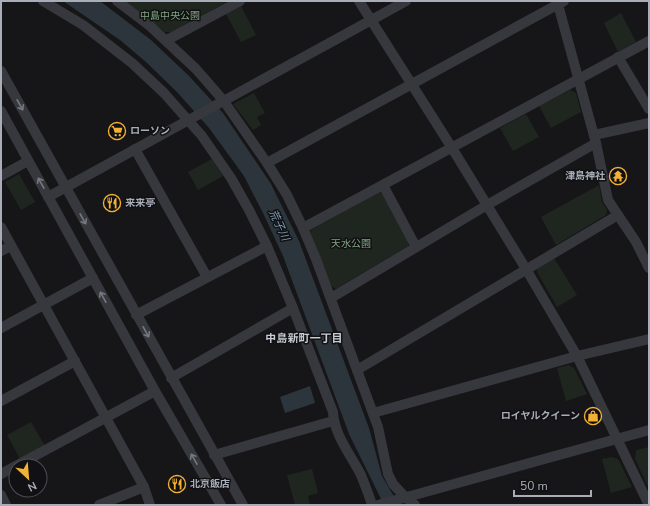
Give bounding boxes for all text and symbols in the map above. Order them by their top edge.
park label: 中島中央公園 [140,9,200,23]
one-way arrow [17,99,24,111]
supermarket icon: ローソン [107,121,127,141]
place label: ローソン [130,124,170,138]
temple icon: 津島神社 [608,166,628,186]
place label: 津島神社 [565,169,606,183]
one-way arrow [36,177,44,189]
restaurant icon: 来来亭 [102,193,122,213]
place label: 来来亭 [125,196,155,210]
water label: 荒子川 [265,207,293,244]
one-way arrow [80,212,87,224]
park label: 天水公園 [331,237,371,251]
one-way arrow [99,291,107,303]
one-way arrow [143,326,150,338]
district label: 中島新町一丁目 [266,331,343,346]
shop icon: ロイヤルクイーン [583,406,603,426]
place label: ロイヤルクイーン [501,409,580,423]
one-way arrow [190,453,198,465]
north arrow [8,458,48,498]
scale bar [514,472,591,498]
restaurant icon: 北京飯店 [167,474,187,494]
place label: 北京飯店 [190,477,230,491]
text: N [25,478,39,495]
text: 50 m [520,478,548,494]

